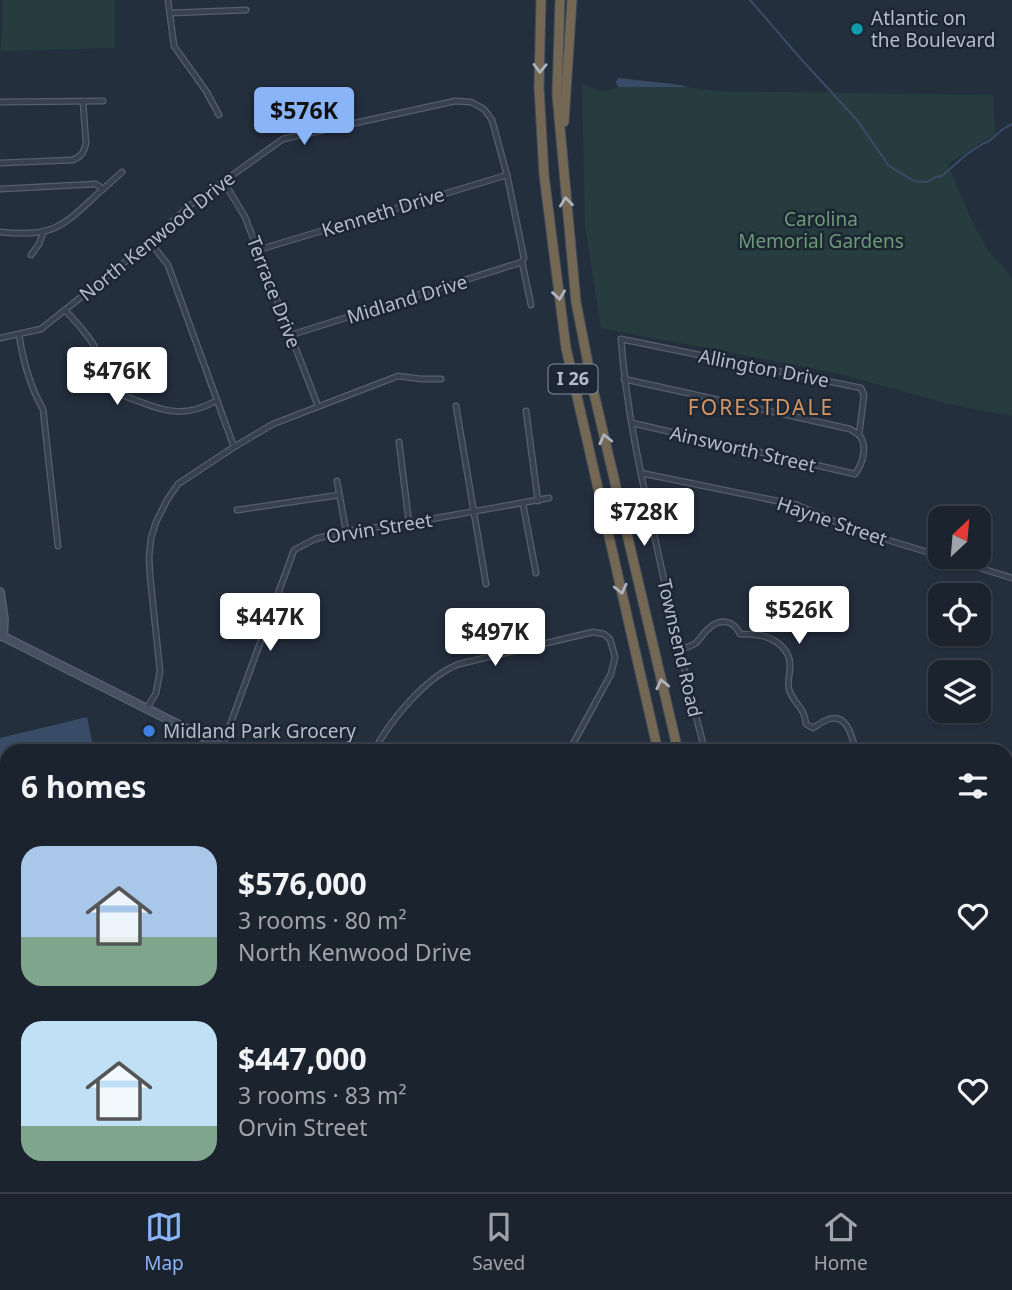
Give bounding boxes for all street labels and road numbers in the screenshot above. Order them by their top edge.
street label: North Kenwood Drive [74,165,240,307]
street label: Kenneth Drive [318,181,448,243]
street label: Terrace Drive [241,232,307,352]
street label: Midland Drive [344,268,470,330]
street label: Allington Drive [697,343,831,393]
road number: I 26 [548,365,598,394]
street label: Ainsworth Street [668,420,819,478]
street label: Hayne Street [773,490,891,552]
street label: Orvin Street [324,507,434,549]
street label: Townsend Road [651,576,709,720]

